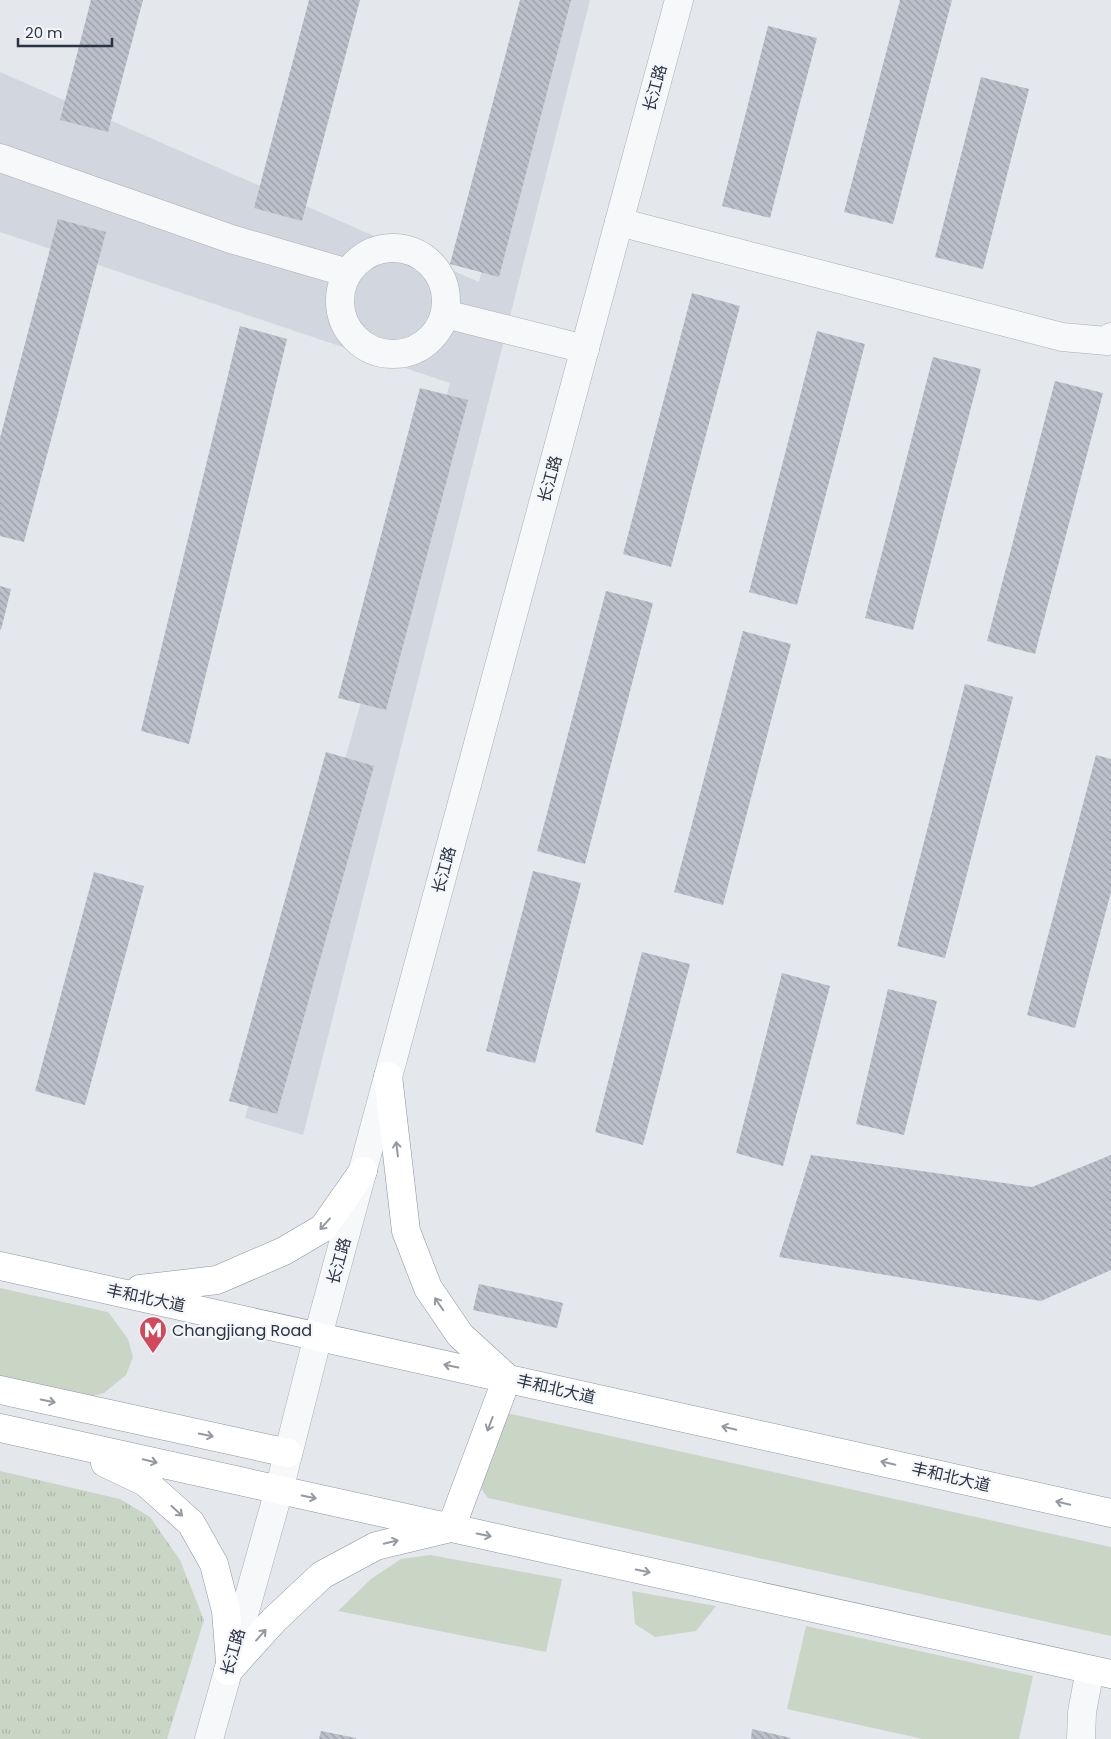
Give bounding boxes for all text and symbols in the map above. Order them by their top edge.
scale bar [18,15,111,47]
text: 20 m [25,22,63,43]
street label: 长江路 [638,62,672,114]
street label: 长江路 [533,453,567,505]
street label: 长江路 [427,844,461,896]
one-way arrow [392,1142,402,1158]
one-way arrow [319,1217,331,1230]
street label: 长江路 [322,1235,356,1287]
street label: 丰和北大道 [104,1278,188,1318]
one-way arrow [434,1297,444,1311]
metro station icon: Changjiang Road [138,1315,168,1354]
place label: Changjiang Road [172,1319,312,1342]
one-way arrow [443,1360,459,1370]
street label: 丰和北大道 [514,1369,598,1409]
one-way arrow [39,1397,55,1406]
one-way arrow [485,1415,494,1431]
one-way arrow [722,1423,738,1432]
one-way arrow [198,1431,214,1440]
one-way arrow [142,1457,158,1466]
street label: 丰和北大道 [909,1457,993,1497]
one-way arrow [880,1458,896,1467]
one-way arrow [300,1493,316,1502]
one-way arrow [1056,1497,1072,1507]
one-way arrow [171,1505,184,1517]
one-way arrow [476,1531,492,1541]
one-way arrow [383,1537,399,1546]
one-way arrow [635,1567,651,1576]
street label: 长江路 [215,1626,251,1678]
one-way arrow [255,1628,266,1641]

